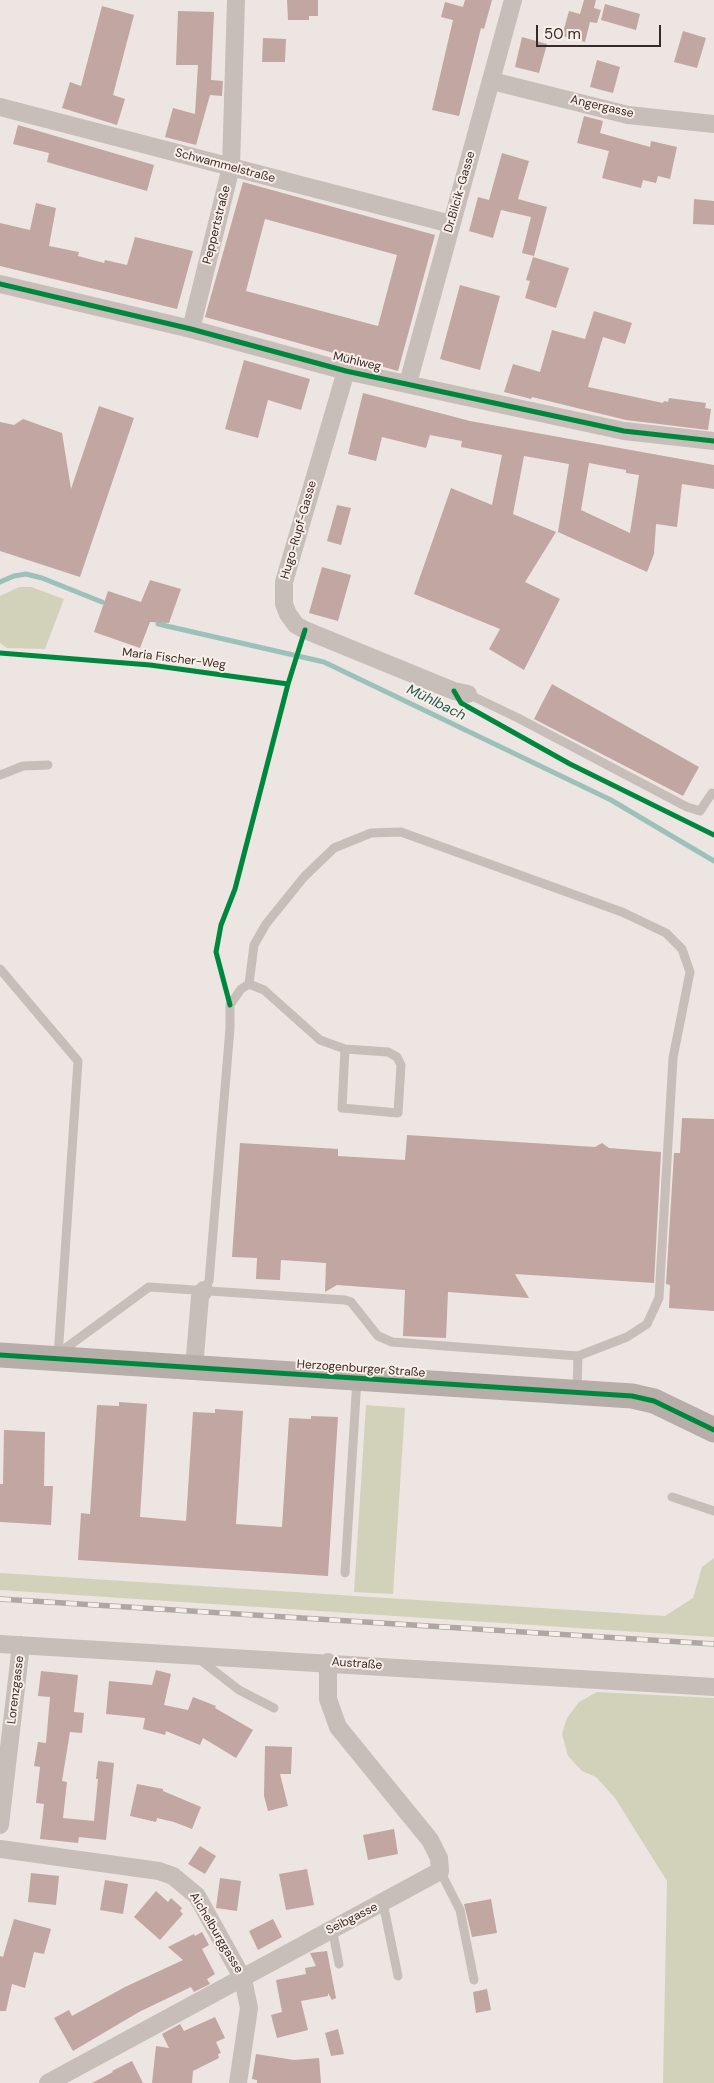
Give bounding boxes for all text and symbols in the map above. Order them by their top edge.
scale bar [539,15,664,47]
text: 50 m [544,24,581,44]
street label: Angergasse [569,93,635,121]
street label: Schwammelstraße [173,146,277,186]
street label: Dr.Bilcik-Gasse [441,150,479,234]
street label: Peppertstraße [200,184,234,266]
street label: Mühlweg [332,349,382,375]
street label: Hugo-Rupf-Gasse [278,479,320,581]
street label: Maria Fischer-Weg [121,645,227,673]
water label: Mühlbach [404,682,468,724]
street label: Herzogenburger Straße [296,1357,426,1381]
street label: Lorenzgasse [5,1655,27,1725]
street label: Austraße [331,1655,383,1673]
street label: Aichelburggasse [186,1890,246,1976]
street label: Seibgasse [324,1900,380,1938]

